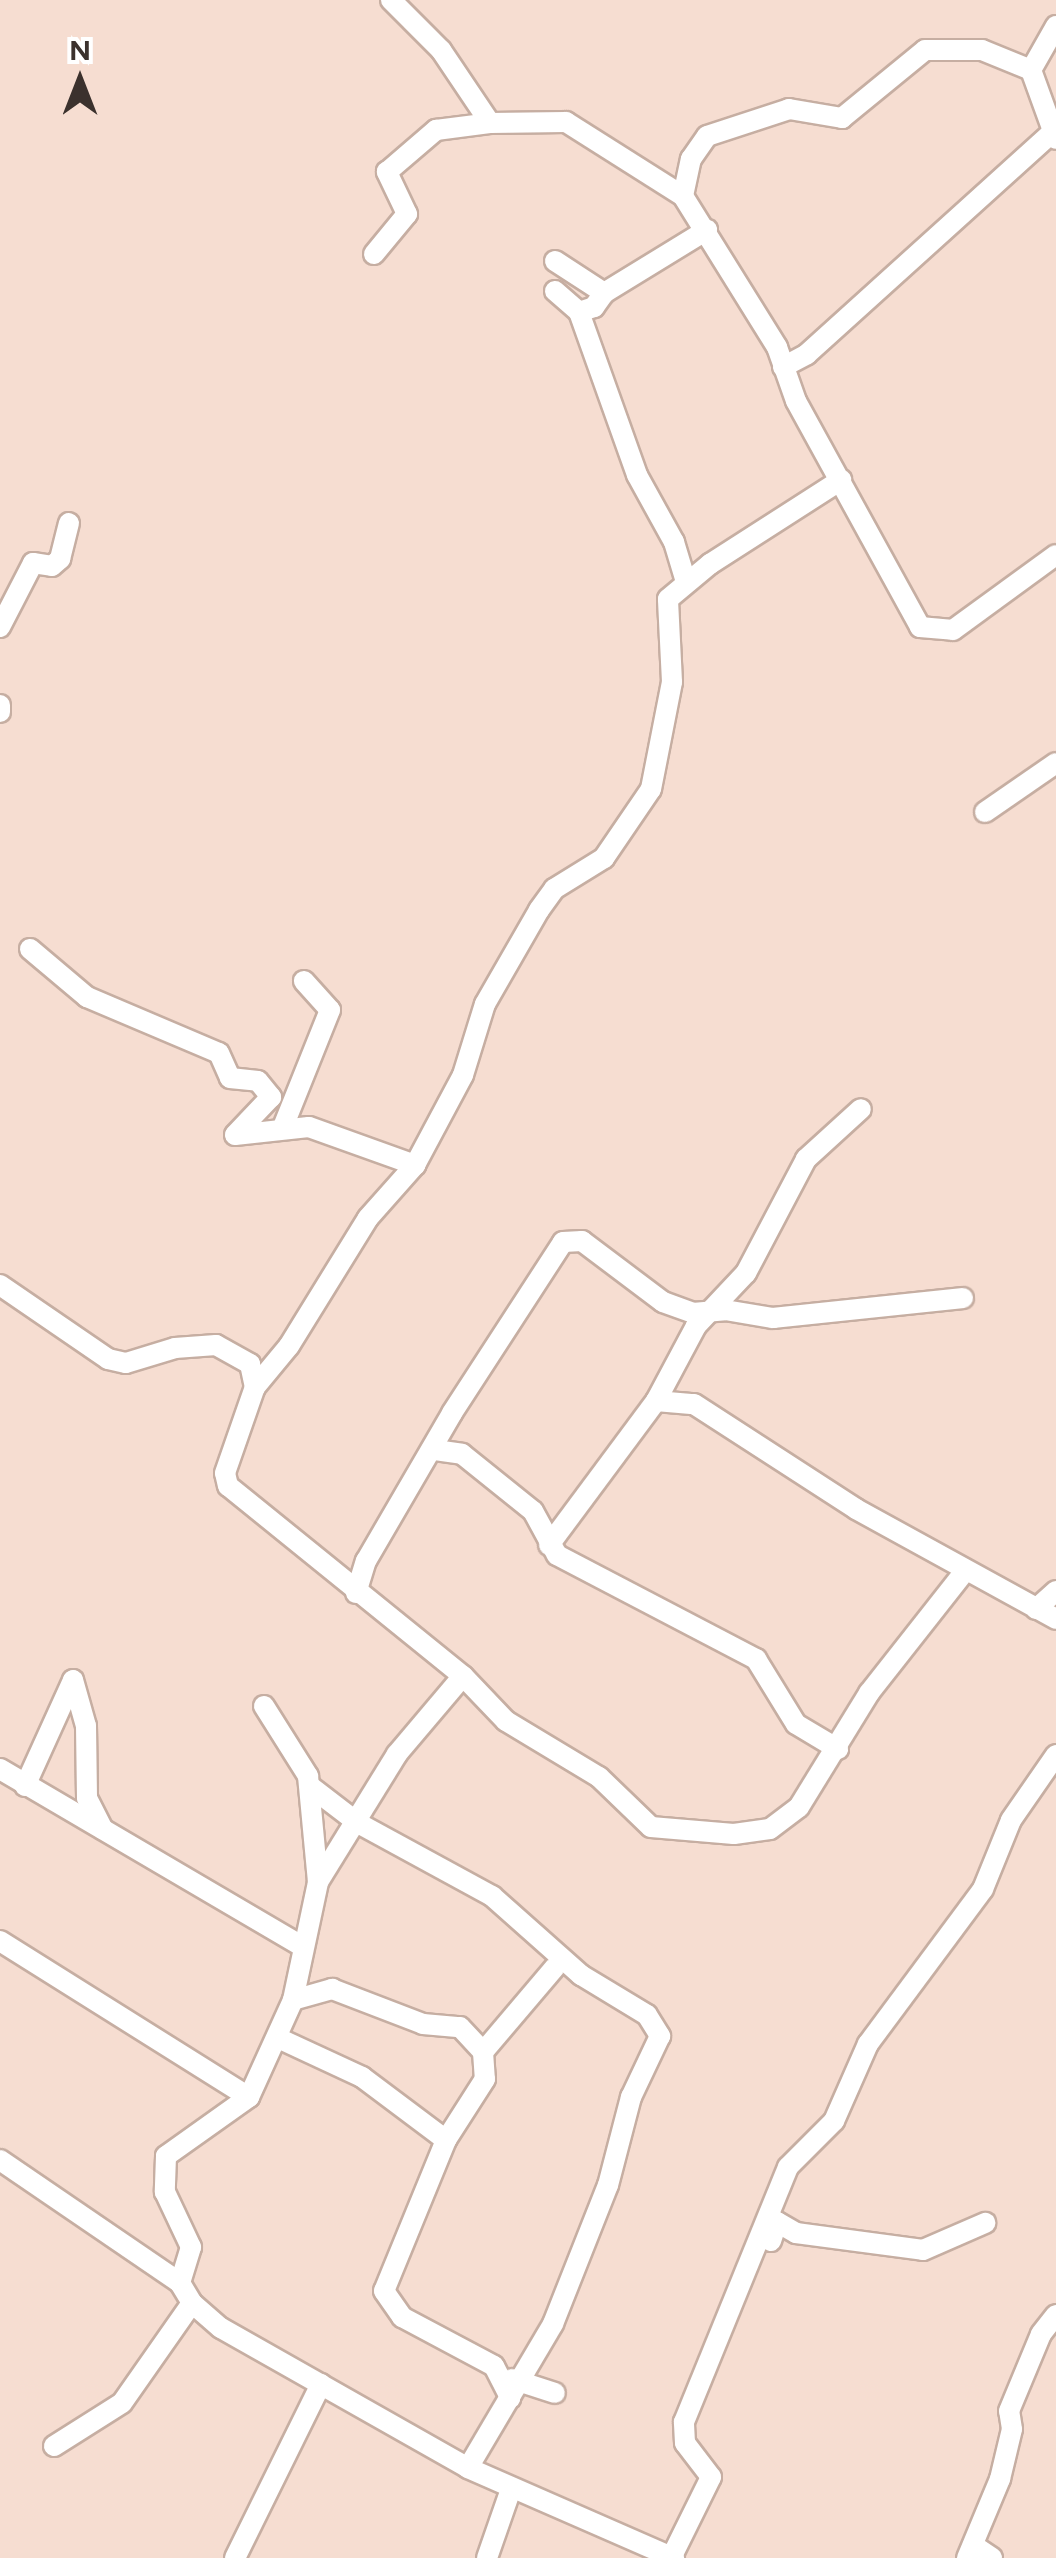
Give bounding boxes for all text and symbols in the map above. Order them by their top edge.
north arrow [30,30,130,130]
text: N [69,33,91,67]

